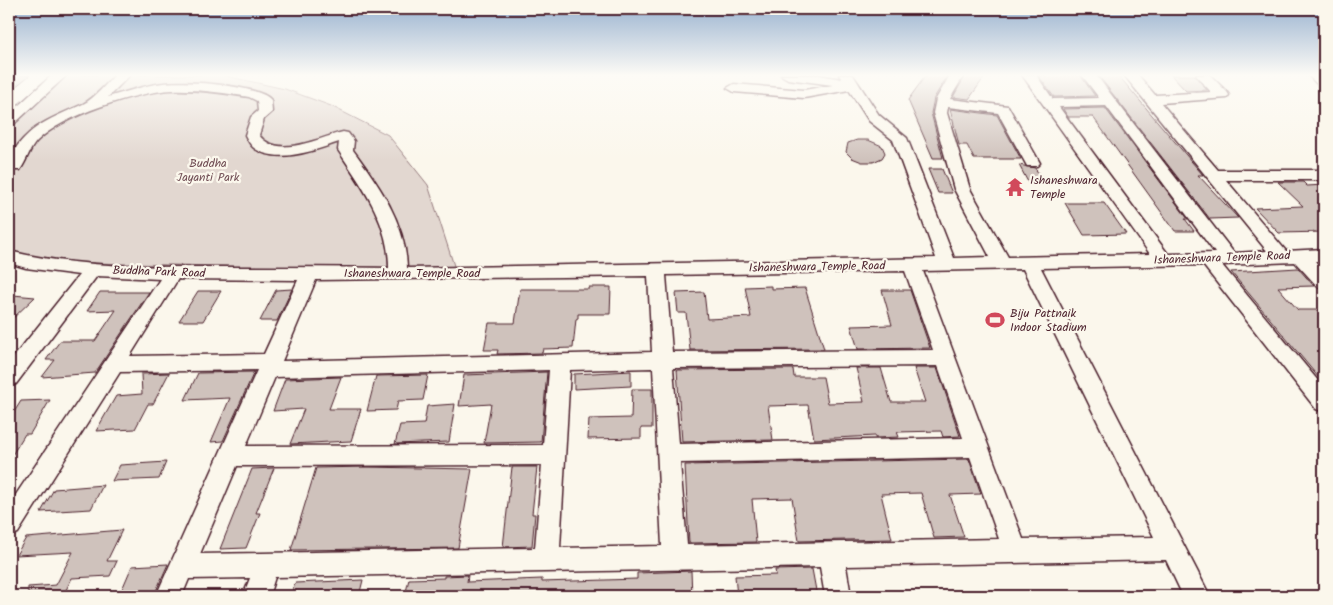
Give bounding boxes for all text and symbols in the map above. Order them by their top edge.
park label: Buddha Jayanti Park [177,154,240,187]
place label: Ishaneshwara Temple [1030,171,1098,204]
temple icon: Ishaneshwara Temple [1004,176,1026,198]
street label: Ishaneshwara Temple Road [1153,246,1292,270]
street label: Ishaneshwara Temple Road [749,256,887,278]
street label: Buddha Park Road [112,261,207,283]
street label: Ishaneshwara Temple Road [344,264,481,283]
place label: Biju Pattnaik Indoor Stadium [1010,304,1087,337]
sports icon: Biju Pattnaik Indoor Stadium [984,309,1006,331]

